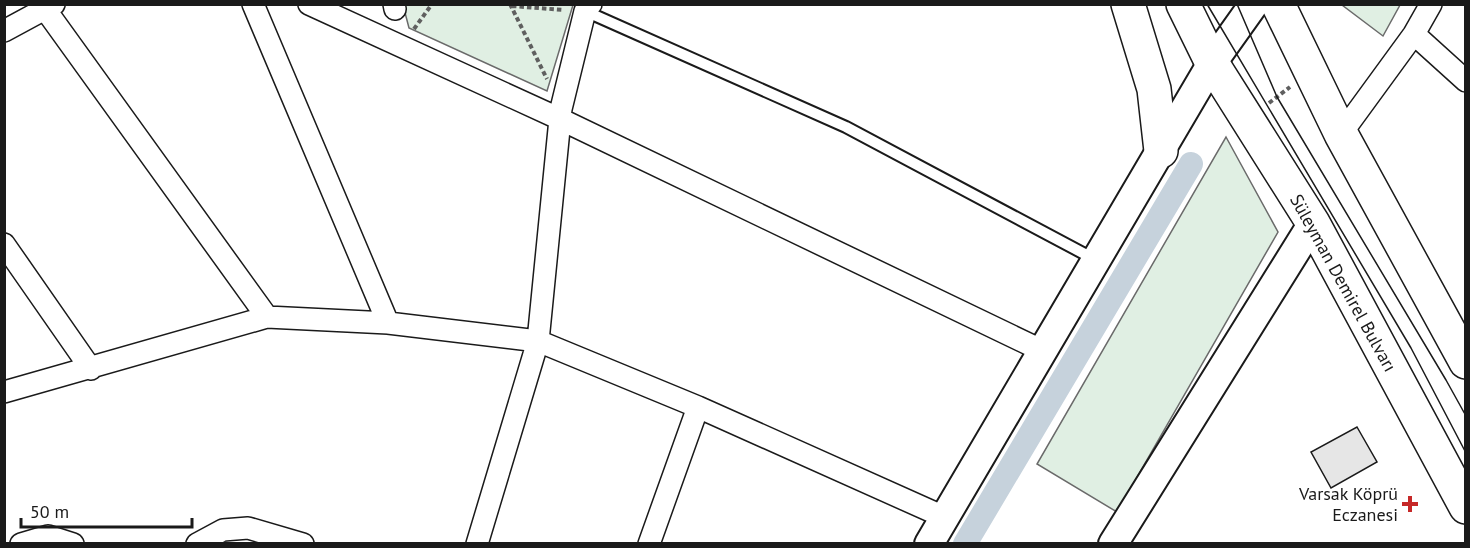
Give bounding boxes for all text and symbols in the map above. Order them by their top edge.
street label: Süleyman Demirel Bulvarı [1285,190,1402,376]
place label: Varsak Köprü Eczanesi [1298,482,1398,526]
scale bar [21,491,192,529]
marker: Varsak Köprü Eczanesi [1403,497,1417,511]
text: 50 m [30,500,69,523]

